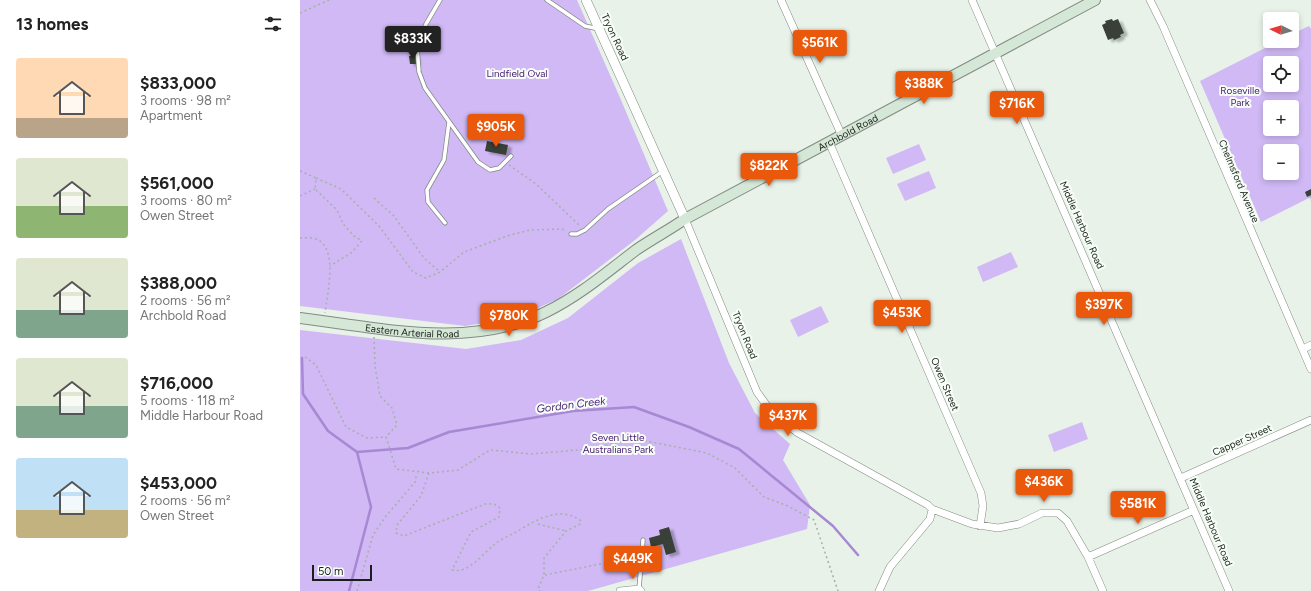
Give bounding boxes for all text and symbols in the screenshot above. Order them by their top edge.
street label: Tryon Road [598,11,632,63]
north arrow [1263,12,1299,48]
map controls [1263,12,1299,180]
icon: filters [262,13,284,35]
text: 13 homes [16,14,88,34]
pin: $833K [385,26,441,60]
pin: $561K [792,30,848,64]
text: $833K [394,31,432,46]
text: $561K [802,35,838,50]
button: locate [1263,56,1299,92]
park label: Lindfield Oval [486,67,548,80]
pin: $388K [896,71,952,105]
text: $833,000 [140,73,216,93]
icon: home [48,74,96,122]
text: $388K [904,76,944,91]
park label: Roseville Park [1220,84,1260,109]
pin: $716K [989,91,1045,125]
text: 3 rooms · 98 m² [140,93,231,108]
text: $716K [999,96,1035,111]
button: + [1263,100,1299,136]
text: Apartment [140,108,203,123]
street label: Archbold Road [815,111,880,153]
pin: $905K [468,114,524,148]
text: $905K [476,119,516,134]
street label: Chelmsford Avenue [1216,138,1263,225]
button: − [1263,144,1299,180]
pin: $822K [741,153,797,187]
text: $822K [750,158,788,173]
text: $561,000 [140,173,214,193]
icon: home [48,174,96,222]
street label: Middle Harbour Road [1057,179,1107,271]
text: 3 rooms · 80 m² [140,193,232,208]
text: Owen Street [140,208,214,223]
text: $388,000 [140,273,217,293]
icon: home [48,274,96,322]
pin: $397K [1076,292,1132,326]
text: 2 rooms · 56 m² [140,293,231,308]
text: $397K [1085,297,1123,312]
pin: $453K [874,300,930,334]
pin: $780K [481,303,537,337]
text: $453K [883,305,921,320]
text: Archbold Road [140,308,226,323]
text: $780K [489,308,529,323]
street label: Tryon Road [730,309,761,361]
street label: Eastern Arterial Road [364,321,460,340]
street label: Owen Street [928,355,962,413]
text: $716,000 [140,373,213,393]
icon: home [48,374,96,422]
text: 5 rooms · 118 m² [140,393,235,408]
water label: Gordon Creek [536,394,607,416]
pin: $437K [760,403,816,437]
text: Middle Harbour Road [140,408,263,423]
text: $437K [769,408,807,423]
street label: Capper Street [1210,421,1274,459]
park label: Seven Little Australians Park [583,431,653,456]
pin: $436K [1016,469,1072,503]
text: $453,000 [140,473,217,493]
icon: home [48,474,96,522]
text: $436K [1025,474,1063,489]
street label: Middle Harbour Road [1187,476,1236,568]
pin: $581K [1110,491,1166,525]
text: 2 rooms · 56 m² [140,493,231,508]
text: $581K [1120,496,1156,511]
text: Owen Street [140,508,214,523]
pin: $449K [605,546,661,580]
text: $449K [613,551,653,566]
scale bar [312,563,372,582]
text: 50 m [318,565,343,578]

